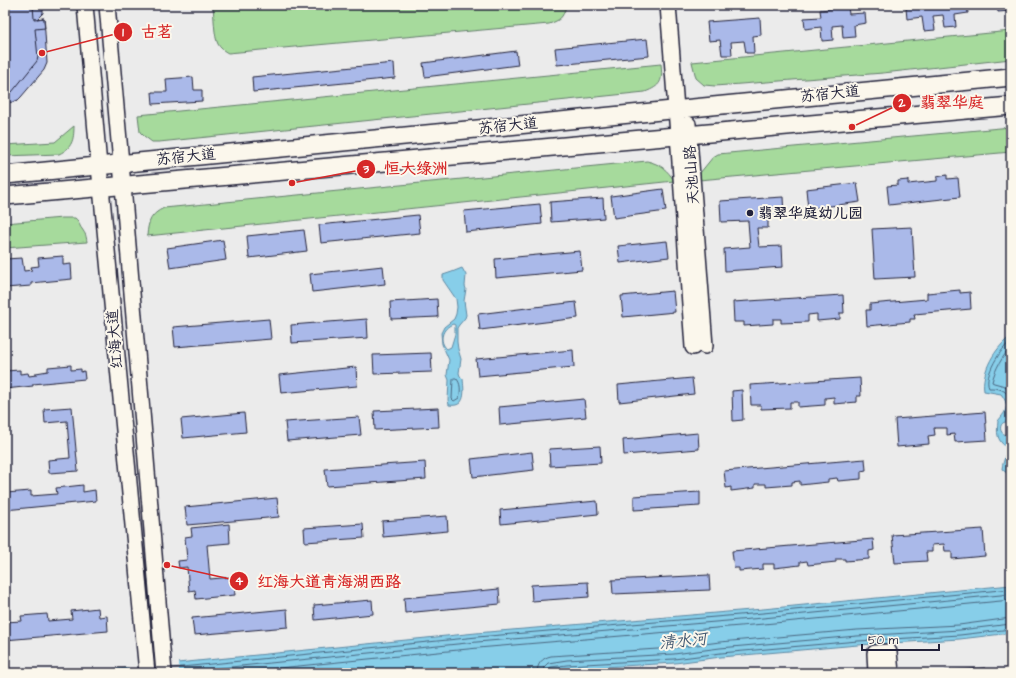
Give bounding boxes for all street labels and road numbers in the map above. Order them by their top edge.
street label: 苏宿大道 [799,80,861,108]
street label: 苏宿大道 [477,112,539,140]
street label: 苏宿大道 [155,143,217,171]
street label: 天池山路 [679,144,705,206]
street label: 红海大道 [102,308,128,370]

